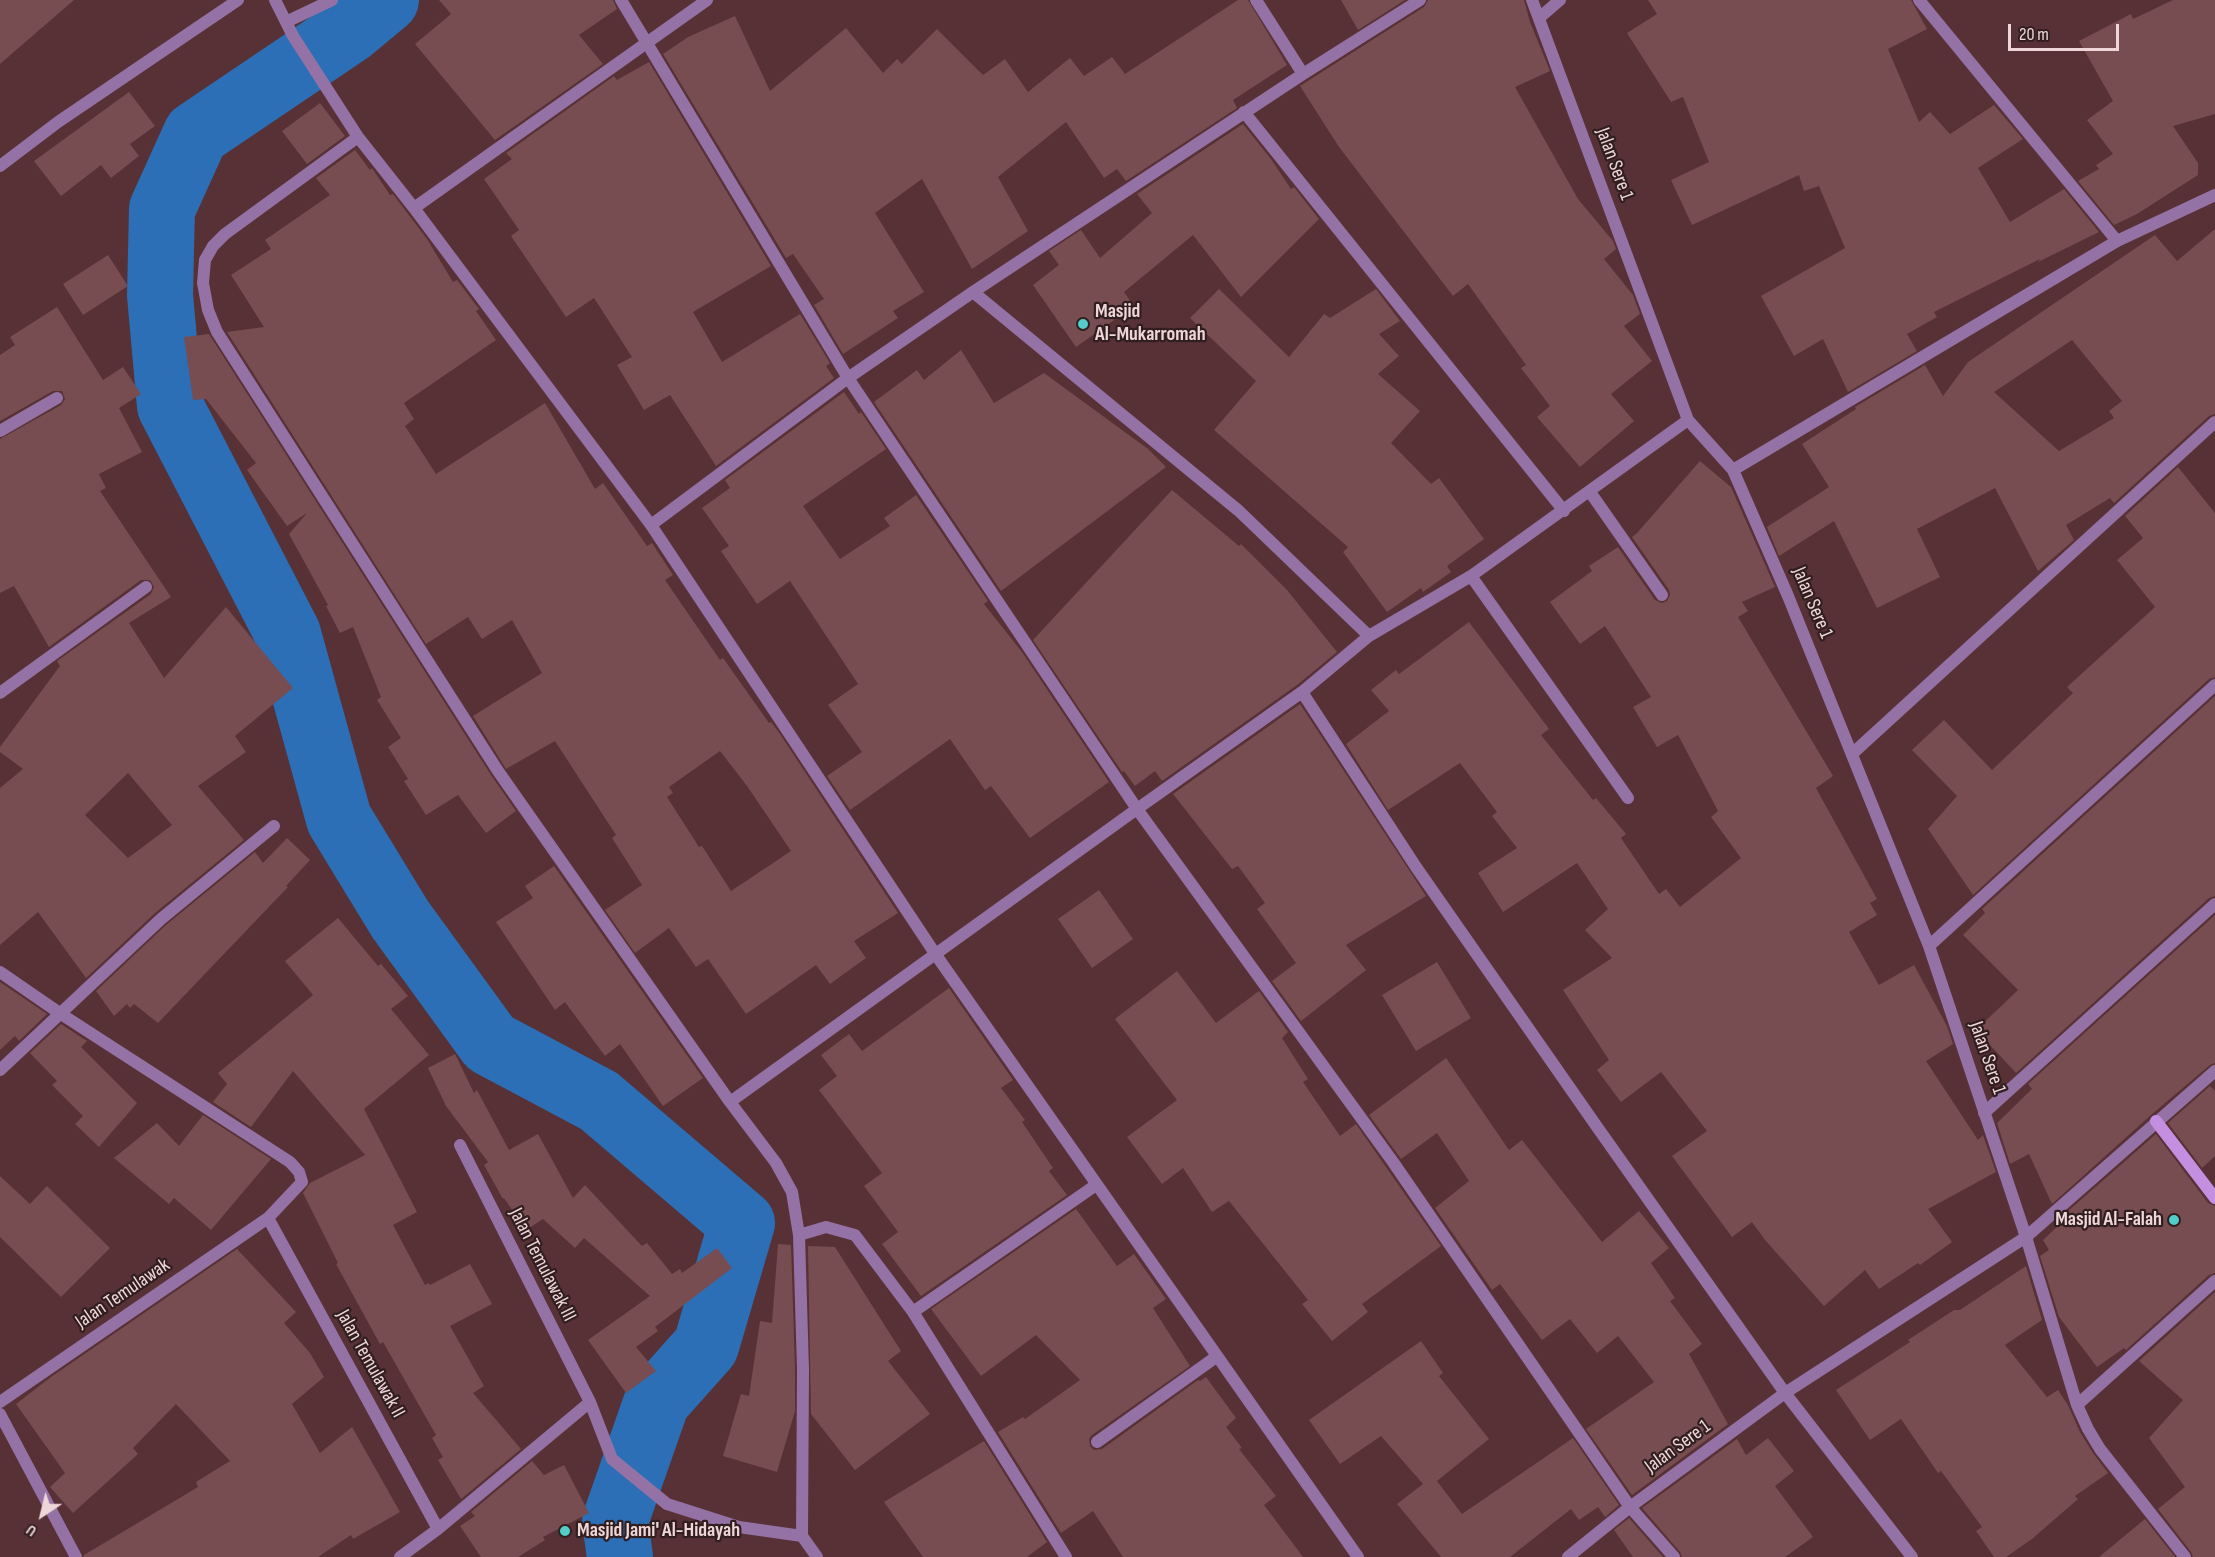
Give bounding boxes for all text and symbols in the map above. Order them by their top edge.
scale bar [2011,12,2122,50]
text: 20 m [2019,24,2049,45]
street label: Jalan Sere 1 [1590,125,1638,203]
place label: Masjid Al-Mukarromah [1095,300,1206,347]
marker: Masjid Al-Mukarromah [1076,317,1090,331]
street label: Jalan Sere 1 [1786,564,1838,642]
street label: Jalan Sere 1 [1963,1019,2011,1097]
street label: Jalan Temulawak III [503,1204,581,1326]
place label: Masjid Al-Falah [2055,1208,2162,1232]
marker: Masjid Al-Falah [2167,1213,2181,1227]
street label: Jalan Temulawak [71,1254,175,1334]
street label: Jalan Temulawak II [330,1306,410,1422]
street label: Jalan Sere 1 [1641,1415,1715,1479]
north arrow [12,1485,72,1545]
place label: Masjid Jami' Al-Hidayah [577,1519,740,1543]
text: U [23,1520,40,1540]
marker: Masjid Jami' Al-Hidayah [558,1524,572,1538]

